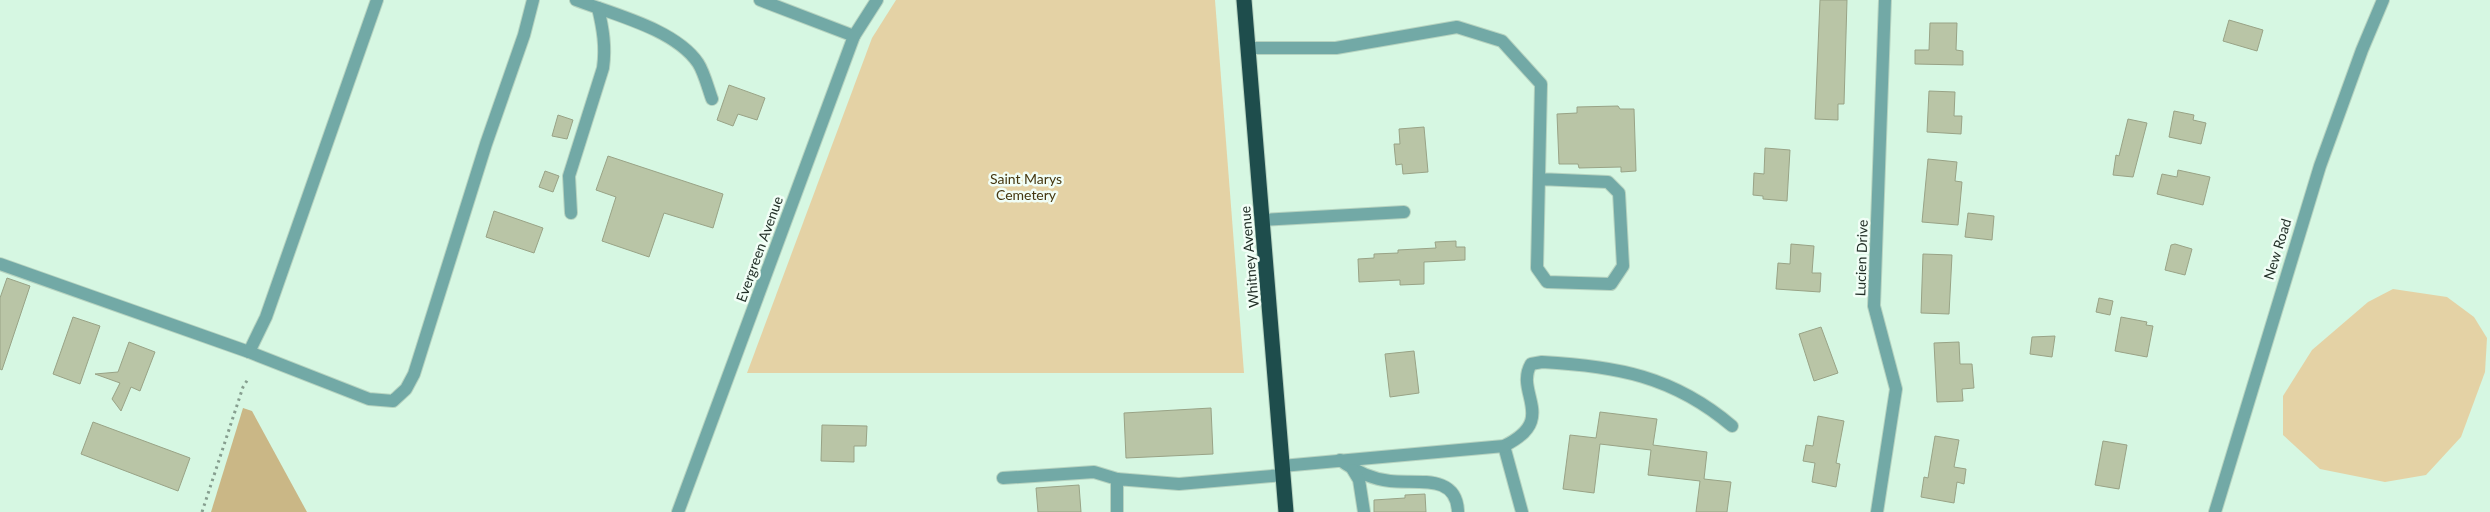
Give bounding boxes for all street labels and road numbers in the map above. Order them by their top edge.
street label: Evergreen Avenue [732,194,786,304]
street label: Whitney Avenue [1236,205,1262,309]
street label: New Road [2260,216,2294,282]
street label: Lucien Drive [1851,219,1871,297]

